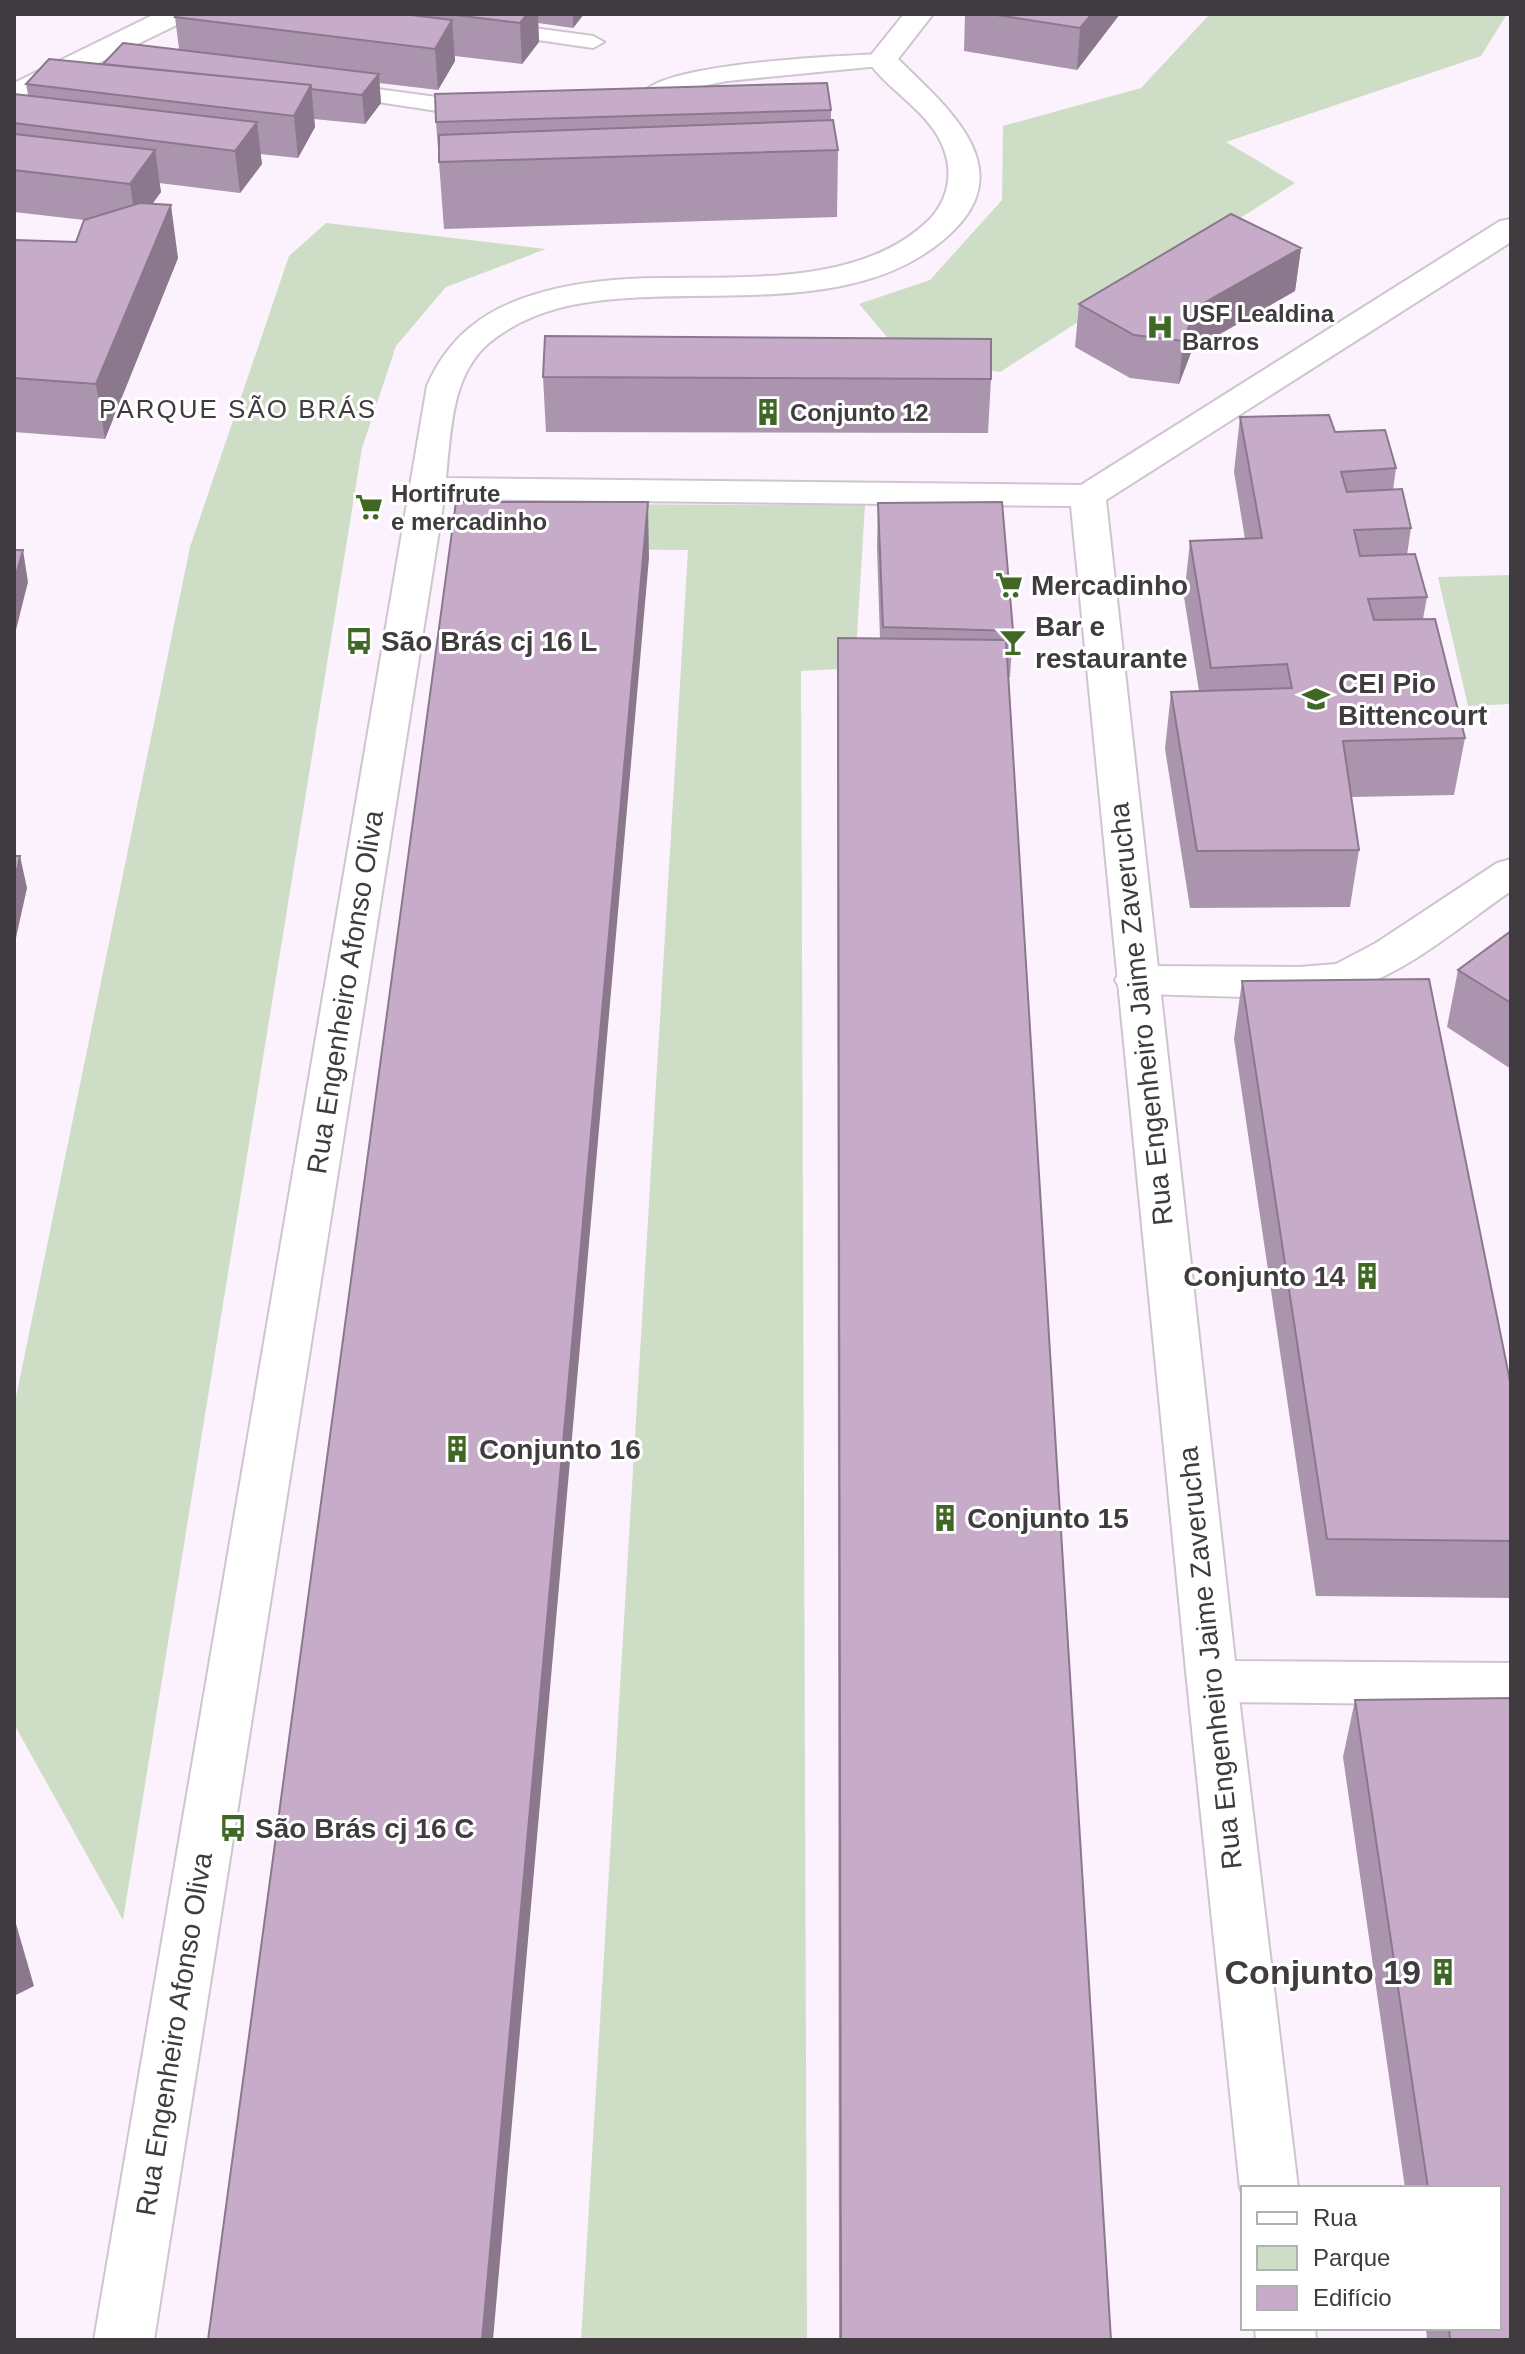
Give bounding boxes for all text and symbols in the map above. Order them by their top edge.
place label: USF Lealdina Barros [1182,300,1335,355]
hospital icon: USF Lealdina Barros [1145,312,1175,342]
district label: PARQUE SÃO BRÁS [99,394,377,424]
building icon: Conjunto 12 [753,397,783,427]
place label: Conjunto 12 [790,399,929,426]
place label: Hortifrute e mercadinho [391,480,547,535]
supermarket icon: Hortifrute e mercadinho [354,492,384,522]
supermarket icon: Mercadinho [994,570,1024,600]
place label: Mercadinho [1031,570,1188,601]
place label: Bar e restaurante [1035,611,1188,674]
bus stop icon: São Brás cj 16 L [344,626,374,656]
place label: São Brás cj 16 L [381,626,597,657]
bar icon: Bar e restaurante [998,627,1028,657]
place label: CEI Pio Bittencourt [1338,668,1487,731]
school or university icon: CEI Pio Bittencourt [1301,684,1331,714]
street label: Rua Engenheiro Jaime Zaverucha [1103,801,1179,1227]
street label: Rua Engenheiro Afonso Oliva [301,808,389,1176]
place label: Conjunto 14 [1183,1261,1345,1292]
building icon: Conjunto 14 [1352,1261,1382,1291]
building icon: Conjunto 16 [442,1434,472,1464]
place label: Conjunto 16 [479,1434,641,1465]
street label: Rua Engenheiro Jaime Zaverucha [1172,1445,1248,1871]
building icon: Conjunto 15 [930,1503,960,1533]
place label: Conjunto 15 [967,1503,1129,1534]
bus stop icon: São Brás cj 16 C [218,1813,248,1843]
place label: São Brás cj 16 C [255,1813,474,1844]
street label: Rua Engenheiro Afonso Oliva [130,1850,218,2218]
place label: Conjunto 19 [1225,1953,1421,1991]
building icon: Conjunto 19 [1428,1957,1458,1987]
legend [1241,2186,1501,2330]
text: Rua [1313,2204,1358,2231]
text: Parque [1313,2244,1390,2271]
text: Edifício [1313,2284,1392,2311]

